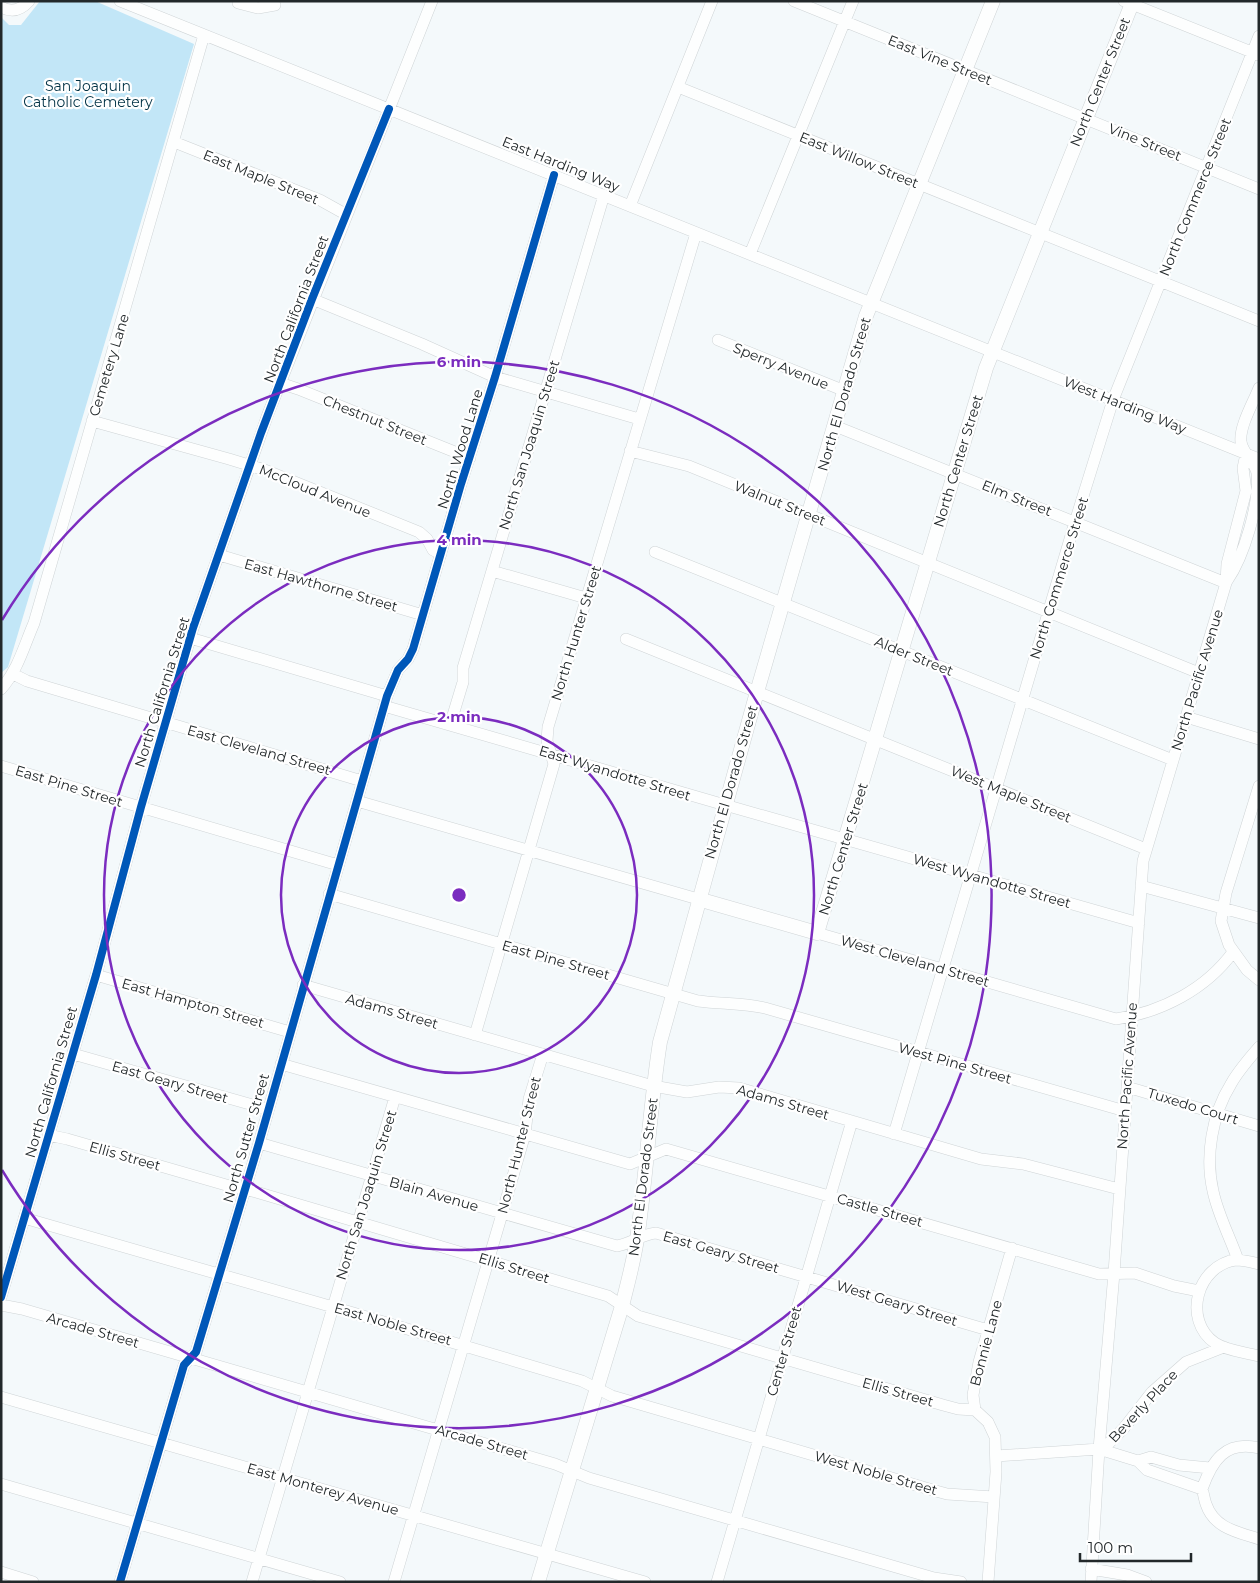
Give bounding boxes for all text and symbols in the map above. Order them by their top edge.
street label: North Center Street [1066,14,1134,149]
street label: East Vine Street [885,31,995,89]
park label: San Joaquin Catholic Cemetery [23,77,153,111]
street label: North Commerce Street [1155,115,1235,279]
street label: Vine Street [1106,119,1184,165]
street label: East Willow Street [797,128,922,192]
street label: East Harding Way [500,132,623,196]
street label: East Maple Street [201,146,322,209]
street label: North California Street [259,232,333,385]
street label: Cemetery Lane [85,311,133,419]
street label: North El Dorado Street [813,315,875,473]
street label: Sperry Avenue [730,339,832,393]
text: 6 min [437,352,481,371]
street label: North San Joaquin Street [495,357,564,532]
street label: West Harding Way [1061,372,1189,438]
street label: North Wood Lane [433,387,487,511]
street label: Chestnut Street [320,391,430,449]
street label: North Center Street [929,392,987,530]
street label: McCloud Avenue [256,460,374,522]
street label: Walnut Street [731,476,829,530]
street label: Elm Street [979,476,1055,520]
street label: North Commerce Street [1026,494,1092,661]
text: 4 min [436,530,482,549]
street label: East Hawthorne Street [242,554,400,616]
street label: North Hunter Street [547,563,605,703]
street label: North Pacific Avenue [1167,607,1227,753]
street label: North California Street [130,614,194,770]
street label: Alder Street [872,632,956,680]
street label: North El Dorado Street [700,703,762,861]
text: 2 min [437,707,481,726]
street label: East Cleveland Street [185,721,333,779]
street label: East Wyandotte Street [537,741,693,805]
street label: East Pine Street [13,761,125,811]
street label: West Maple Street [948,762,1074,827]
street label: North Center Street [814,780,872,918]
street label: West Wyandotte Street [911,850,1073,912]
centre of rings [450,886,468,904]
street label: West Cleveland Street [838,931,992,991]
street label: East Pine Street [500,936,612,984]
street label: East Hampton Street [120,974,267,1032]
street label: Adams Street [344,989,441,1033]
street label: North Pacific Avenue [1113,1002,1141,1150]
street label: North California Street [21,1004,81,1160]
street label: West Pine Street [896,1038,1014,1088]
street label: East Geary Street [110,1057,231,1107]
street label: North Sutter Street [219,1071,273,1205]
street label: North Hunter Street [493,1074,545,1215]
street label: Adams Street [735,1080,832,1124]
street label: Tuxedo Court [1145,1084,1241,1128]
street label: North El Dorado Street [624,1096,662,1257]
street label: North San Joaquin Street [332,1107,401,1282]
street label: Ellis Street [87,1137,163,1175]
street label: Blain Avenue [387,1173,481,1215]
street label: Castle Street [835,1189,925,1231]
street label: East Geary Street [661,1227,782,1277]
street label: Ellis Street [476,1249,552,1287]
street label: West Geary Street [834,1276,960,1330]
street label: Bonnie Lane [966,1298,1006,1388]
street label: East Noble Street [332,1299,454,1349]
street label: Center Street [763,1304,806,1398]
street label: Arcade Street [45,1308,142,1352]
street label: Beverly Place [1105,1366,1181,1446]
street label: Ellis Street [860,1373,936,1411]
street label: Arcade Street [434,1420,531,1464]
street label: West Noble Street [812,1447,940,1499]
street label: East Monterey Avenue [245,1459,401,1519]
scale bar [1080,1530,1191,1562]
text: 100 m [1088,1538,1133,1557]

